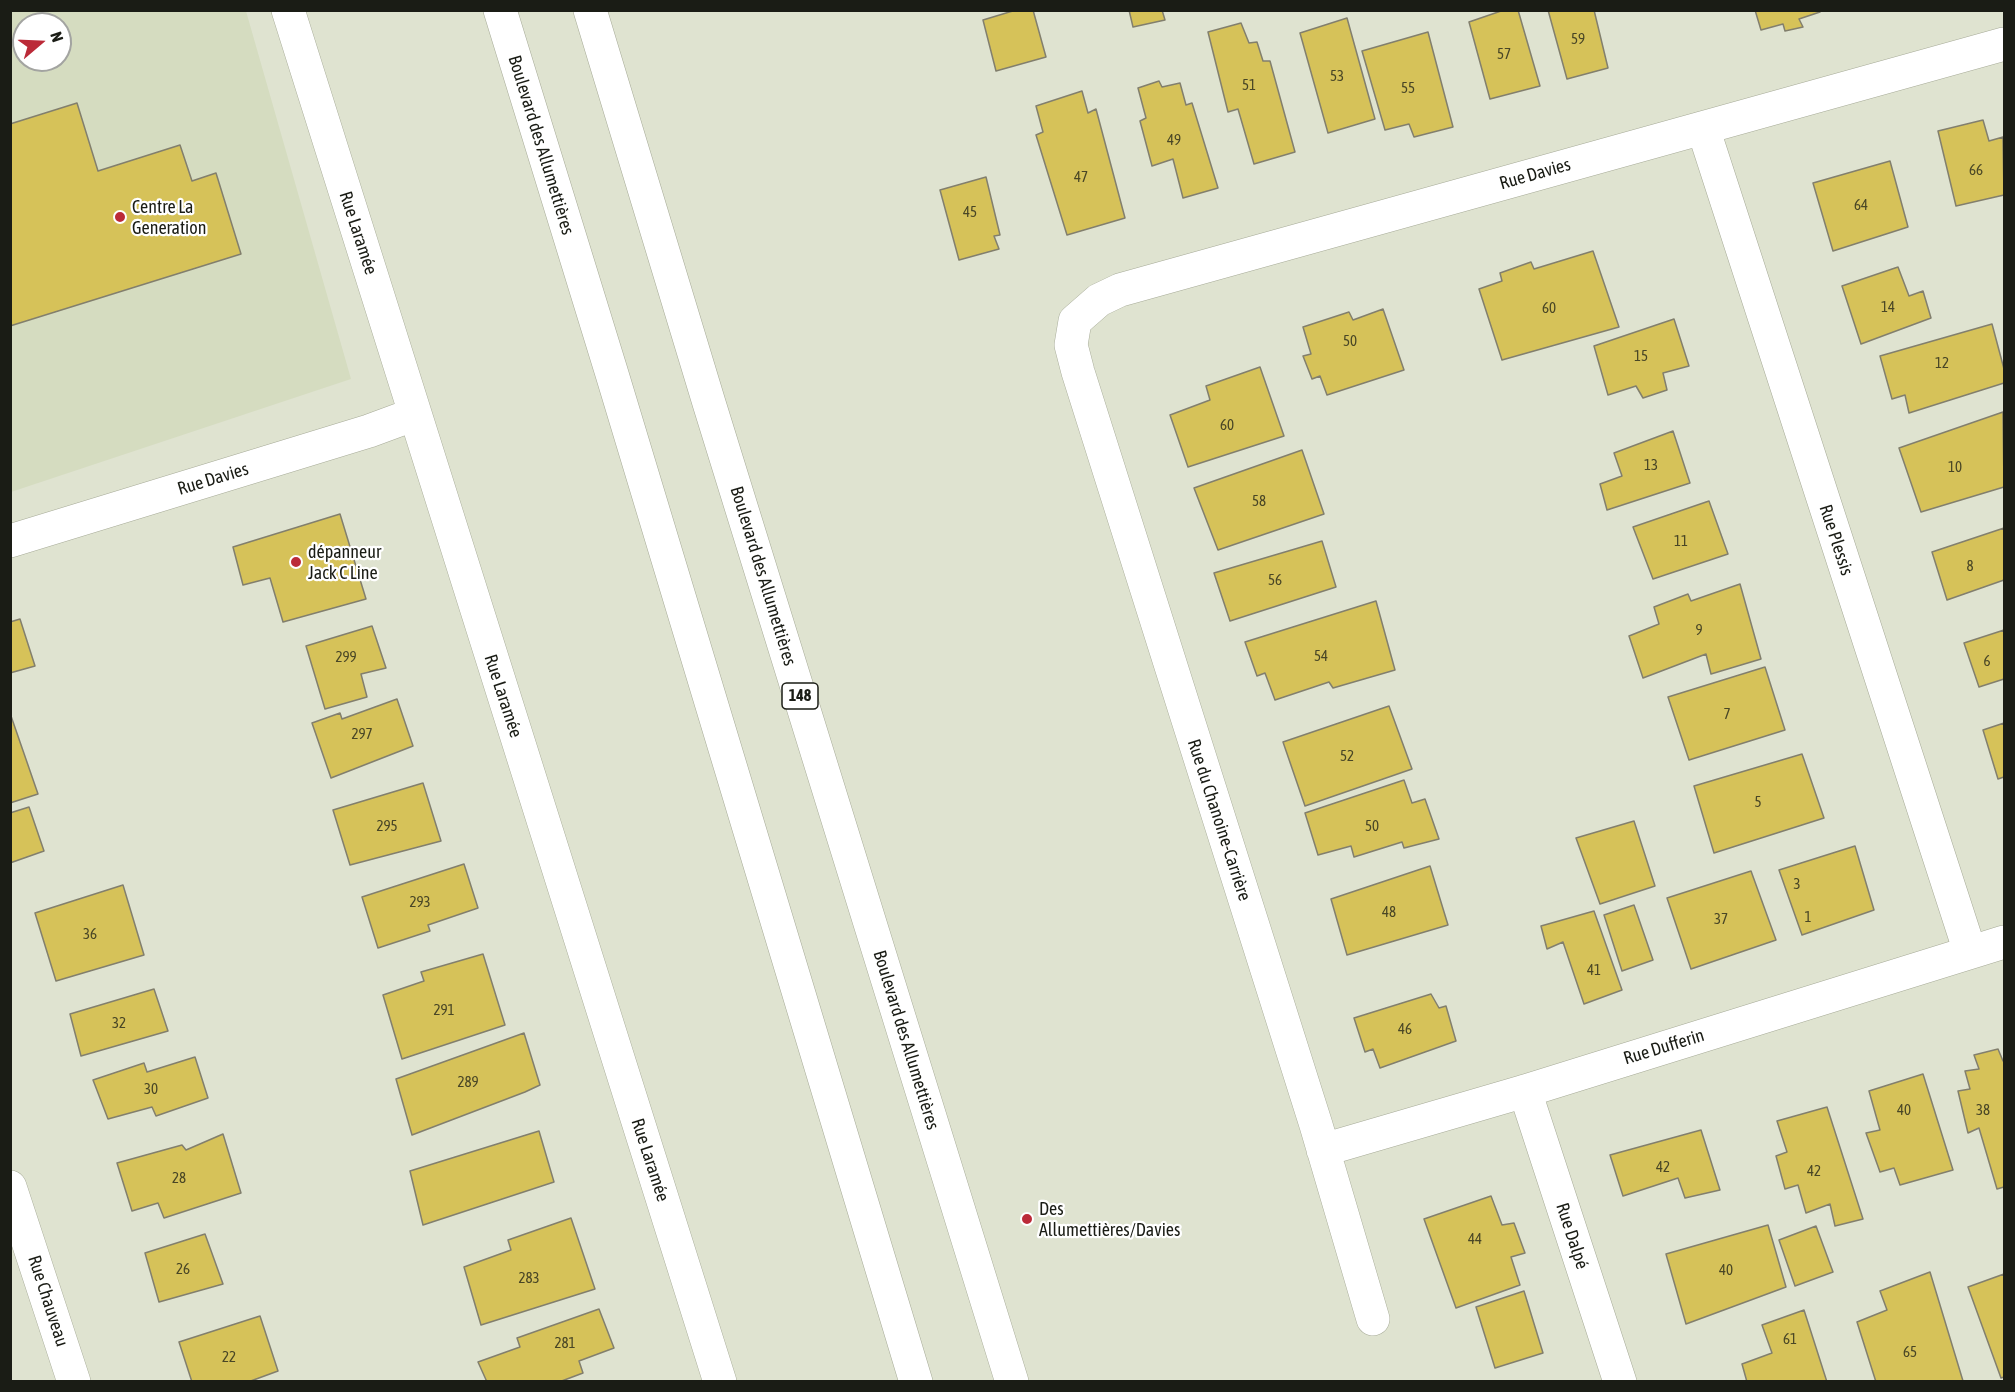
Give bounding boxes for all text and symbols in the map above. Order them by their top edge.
north arrow [12,12,72,72]
text: N [47,29,67,44]
house number: 59 [1571,30,1585,48]
house number: 57 [1497,45,1511,63]
street label: Boulevard des Allumettières [503,53,579,237]
house number: 53 [1330,67,1344,85]
house number: 51 [1242,76,1256,94]
house number: 55 [1401,79,1415,97]
house number: 49 [1167,131,1181,149]
street label: Rue Davies [1497,154,1573,194]
house number: 66 [1969,161,1983,179]
house number: 47 [1074,168,1088,186]
street label: Rue Laramée [334,189,382,277]
place label: Centre La Generation [132,196,206,238]
house number: 64 [1854,196,1868,214]
house number: 45 [963,203,977,221]
marker: Centre La Generation [113,210,127,224]
house number: 14 [1881,298,1895,316]
house number: 60 [1542,299,1556,317]
house number: 50 [1343,332,1357,350]
house number: 15 [1634,347,1648,365]
house number: 12 [1935,354,1949,372]
house number: 60 [1220,416,1234,434]
house number: 13 [1644,456,1658,474]
street label: Rue Davies [175,458,251,500]
house number: 10 [1948,458,1962,476]
street label: Boulevard des Allumettières [725,484,801,668]
house number: 58 [1252,492,1266,510]
street label: Rue Plessis [1814,502,1858,578]
house number: 11 [1674,532,1688,550]
place label: dépanneur Jack C Line [308,541,381,584]
marker: dépanneur Jack C Line [289,555,303,569]
house number: 8 [1966,557,1974,575]
house number: 56 [1268,571,1282,589]
house number: 9 [1695,621,1703,639]
house number: 54 [1314,647,1328,665]
house number: 299 [335,648,357,666]
street label: Rue Laramée [479,652,527,740]
house number: 6 [1983,652,1991,670]
road number: 148 [782,683,818,709]
house number: 7 [1723,705,1731,723]
house number: 297 [351,725,373,743]
street label: Rue du Chanoine-Carrière [1183,736,1255,904]
house number: 52 [1340,747,1354,765]
house number: 5 [1754,793,1762,811]
house number: 295 [376,817,398,835]
house number: 50 [1365,817,1379,835]
house number: 3 [1793,875,1801,893]
house number: 293 [409,893,431,911]
house number: 48 [1382,903,1396,921]
house number: 1 [1804,908,1812,926]
house number: 37 [1714,910,1728,928]
house number: 36 [83,925,97,943]
street label: Boulevard des Allumettières [868,948,944,1132]
house number: 41 [1587,961,1601,979]
house number: 291 [433,1001,455,1019]
house number: 32 [112,1014,126,1032]
house number: 46 [1398,1020,1412,1038]
street label: Rue Dufferin [1621,1025,1707,1069]
house number: 289 [457,1073,479,1091]
house number: 30 [144,1080,158,1098]
house number: 40 [1897,1101,1911,1119]
house number: 38 [1976,1101,1990,1119]
street label: Rue Laramée [626,1116,674,1204]
house number: 42 [1656,1158,1670,1176]
house number: 42 [1807,1162,1821,1180]
house number: 28 [172,1169,186,1187]
place label: Des Allumettières/Davies [1039,1198,1180,1240]
street label: Rue Dalpé [1551,1200,1593,1272]
marker: Des Allumettières/Davies [1020,1212,1034,1226]
house number: 44 [1468,1230,1482,1248]
street label: Rue Chauveau [23,1253,73,1349]
house number: 26 [176,1260,190,1278]
house number: 40 [1719,1261,1733,1279]
house number: 283 [518,1269,540,1287]
house number: 61 [1783,1330,1797,1348]
house number: 281 [554,1334,576,1352]
house number: 65 [1903,1343,1917,1361]
house number: 22 [222,1348,236,1366]

